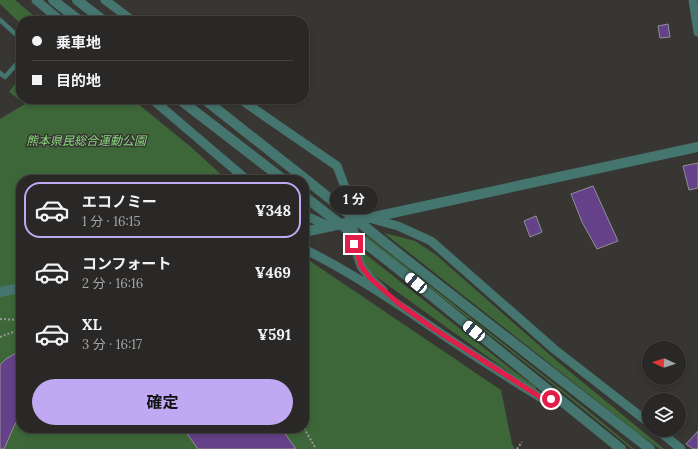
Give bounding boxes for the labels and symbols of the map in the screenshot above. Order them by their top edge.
park label: 熊本県民総合運動公園 [26,133,148,148]
callout: 1 分 [330,186,378,214]
route end [345,235,363,253]
car [403,271,429,295]
car [461,319,487,343]
north arrow [642,341,686,385]
route start [542,390,560,408]

